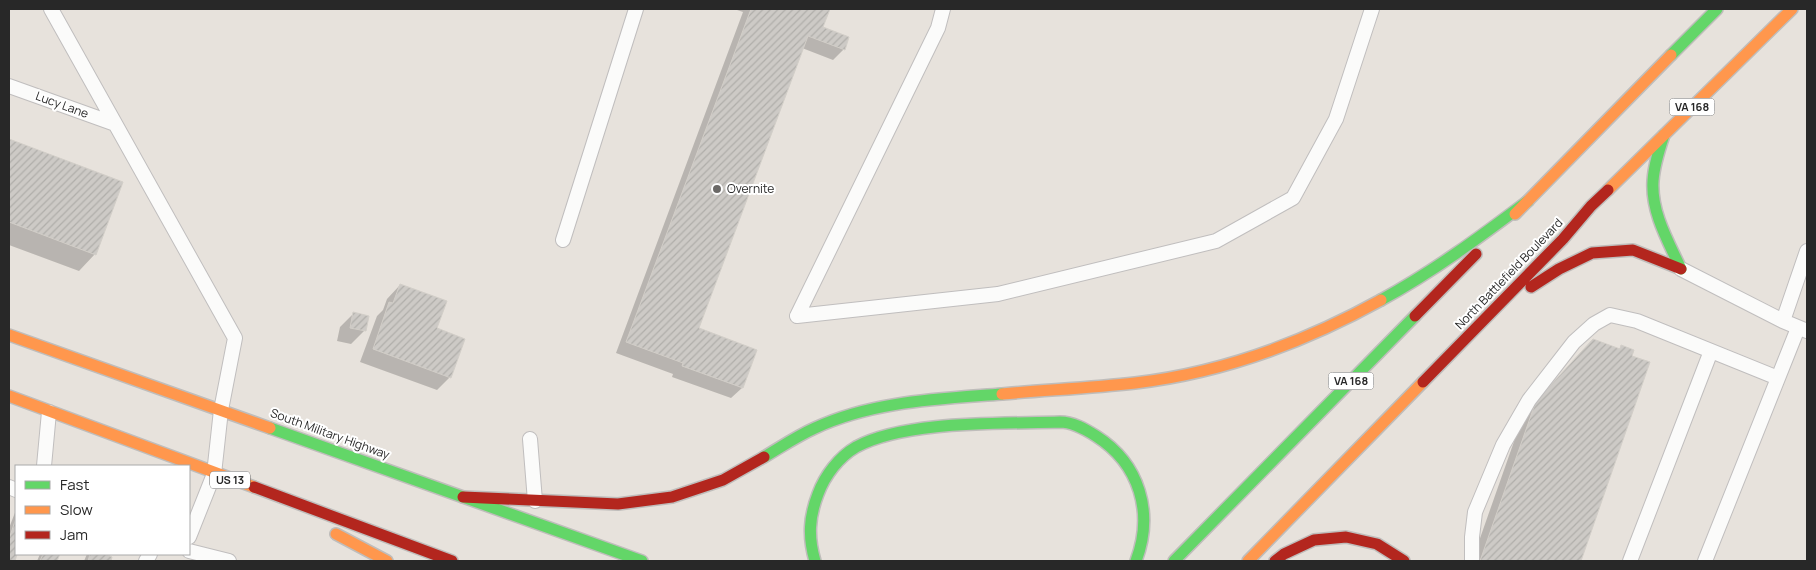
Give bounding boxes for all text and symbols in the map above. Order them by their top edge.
street label: Lucy Lane [33,87,91,122]
road number: VA 168 [1670,98,1714,115]
place label: Overnite [727,180,774,197]
marker: Overnite [711,183,723,195]
street label: North Battlefield Boulevard [1451,214,1566,333]
road number: VA 168 [1328,372,1374,390]
street label: South Military Highway [268,404,393,463]
legend [15,465,190,555]
road number: US 13 [210,472,250,488]
text: Fast [60,474,89,495]
text: Slow [60,499,93,520]
text: Jam [60,524,88,545]

